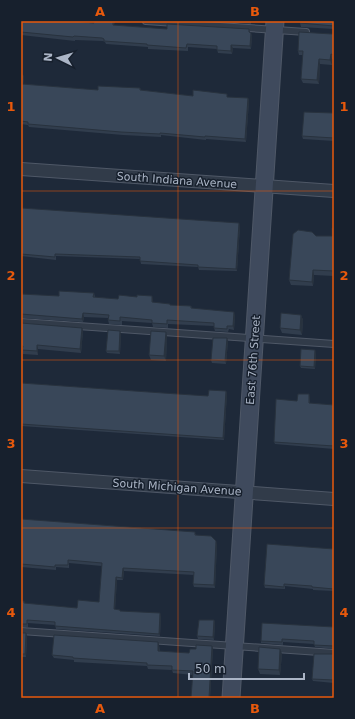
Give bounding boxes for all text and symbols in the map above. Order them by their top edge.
text: A [95,4,105,19]
text: B [250,4,260,19]
north arrow [38,38,78,78]
text: N [42,52,55,62]
text: 1 [6,99,16,114]
text: 1 [339,99,349,114]
street label: South Indiana Avenue [116,170,238,191]
text: 2 [6,268,16,283]
text: 2 [339,268,349,283]
street label: East 76th Street [244,314,263,405]
text: 3 [6,436,16,451]
text: 3 [339,436,349,451]
street label: South Michigan Avenue [112,477,242,499]
text: 4 [6,605,16,620]
text: 4 [339,605,349,620]
scale bar [189,655,304,681]
text: 50 m [195,662,226,676]
text: A [95,701,105,716]
text: B [250,701,260,716]

